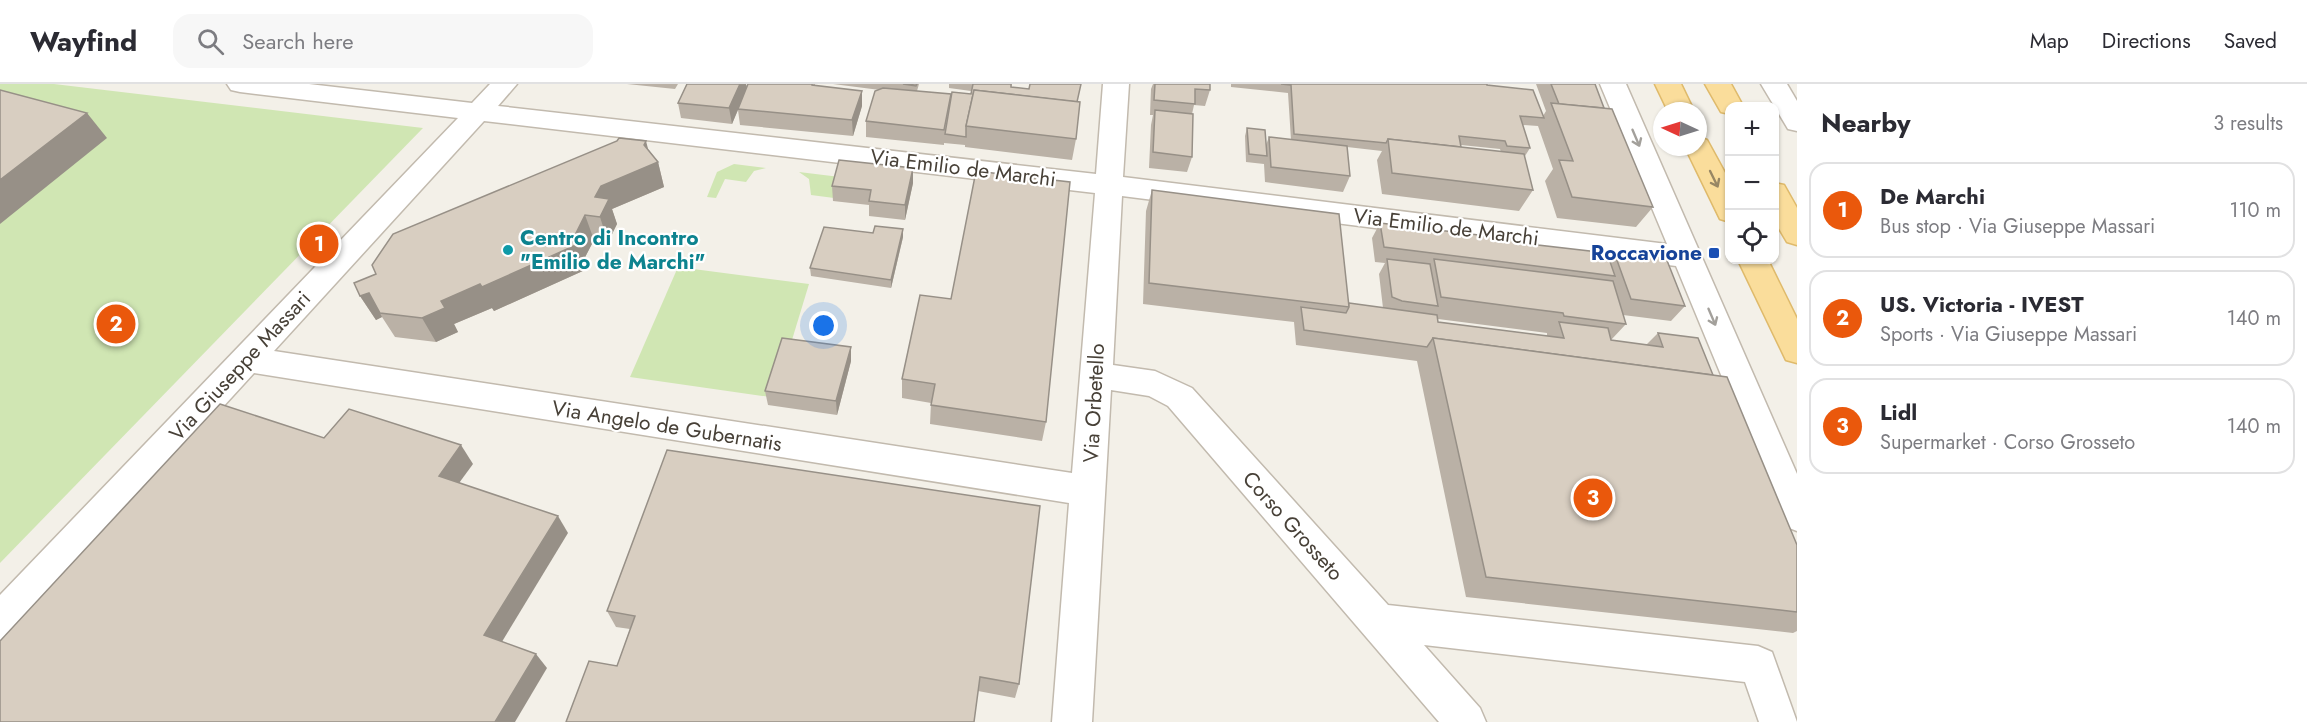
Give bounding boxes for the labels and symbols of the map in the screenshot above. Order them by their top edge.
north arrow [1653,102,1707,156]
one-way arrow [1631,128,1642,147]
street label: Via Emilio de Marchi [868,142,1058,194]
one-way arrow [1708,170,1720,188]
street label: Via Emilio de Marchi [1351,201,1541,253]
pin: 1 [300,222,338,266]
place label: Centro di Incontro "Emilio de Marchi" [520,223,705,277]
place label: Roccavione [1591,238,1702,268]
marker: Centro di Incontro "Emilio de Marchi" [501,243,515,257]
marker: Roccavione [1707,246,1721,260]
street label: Via Giuseppe Massari [162,284,318,448]
pin: 2 [96,302,136,346]
one-way arrow [1707,308,1718,326]
your location [809,311,838,340]
street label: Via Orbetello [1076,343,1112,463]
street label: Via Angelo de Gubernatis [550,393,784,459]
street label: Corso Grosseto [1236,465,1350,587]
pin: 3 [1574,476,1612,520]

